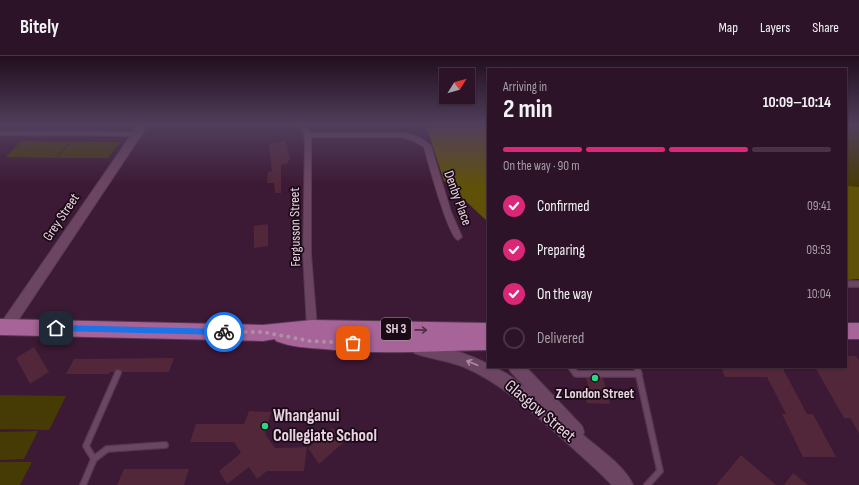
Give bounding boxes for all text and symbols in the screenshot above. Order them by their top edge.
text: Bitely [20,16,59,39]
text: Map [718,19,738,36]
text: Layers [760,19,790,36]
text: Share [812,19,839,36]
north arrow [439,68,475,104]
map controls [439,68,475,104]
text: Arriving in [503,79,547,95]
text: 10:09–10:14 [763,93,831,112]
text: 2 min [503,94,553,125]
text: On the way · 90 m [503,158,580,174]
street label: Denby Place [440,168,476,228]
street label: Fergusson Street [286,187,304,267]
street label: Grey Street [39,190,83,244]
icon: check [503,195,525,217]
text: Confirmed [537,197,590,216]
text: 09:41 [807,198,831,214]
icon: check [503,239,525,261]
text: Preparing [537,241,585,260]
text: 09:53 [806,242,831,258]
icon: check [503,283,525,305]
text: On the way [537,285,592,304]
text: 10:04 [807,286,831,302]
pin [39,311,73,345]
courier [204,312,244,352]
icon: home [45,317,67,339]
road number: SH 3 [381,318,411,340]
icon: bike [213,321,235,343]
pin [336,326,370,360]
one-way arrow [414,326,427,334]
text: Delivered [537,329,584,348]
icon: bag [342,332,364,354]
one-way arrow [466,359,478,367]
marker: Z London Street [590,373,600,383]
street label: Glasgow Street [501,376,579,446]
place label: Z London Street [556,385,635,402]
place label: Whanganui Collegiate School [273,406,377,446]
marker: Whanganui Collegiate School [260,421,270,431]

